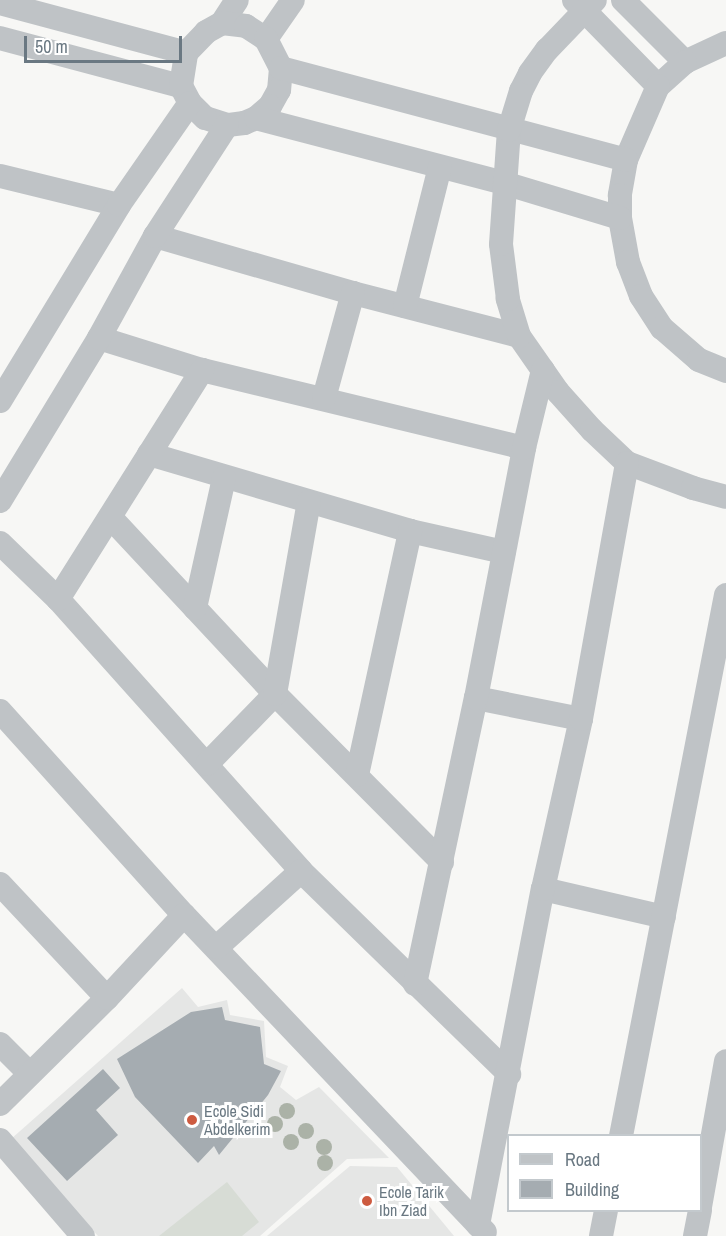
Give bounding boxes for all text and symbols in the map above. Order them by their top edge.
scale bar [27,24,184,62]
text: 50 m [35,34,68,59]
place label: Ecole Sidi Abdelkerim [204,1101,270,1139]
marker: Ecole Sidi Abdelkerim [185,1113,199,1127]
legend [507,1134,702,1212]
text: Road [565,1147,600,1172]
text: Building [565,1177,619,1202]
place label: Ecole Tarik Ibn Ziad [379,1182,444,1220]
marker: Ecole Tarik Ibn Ziad [360,1194,374,1208]

